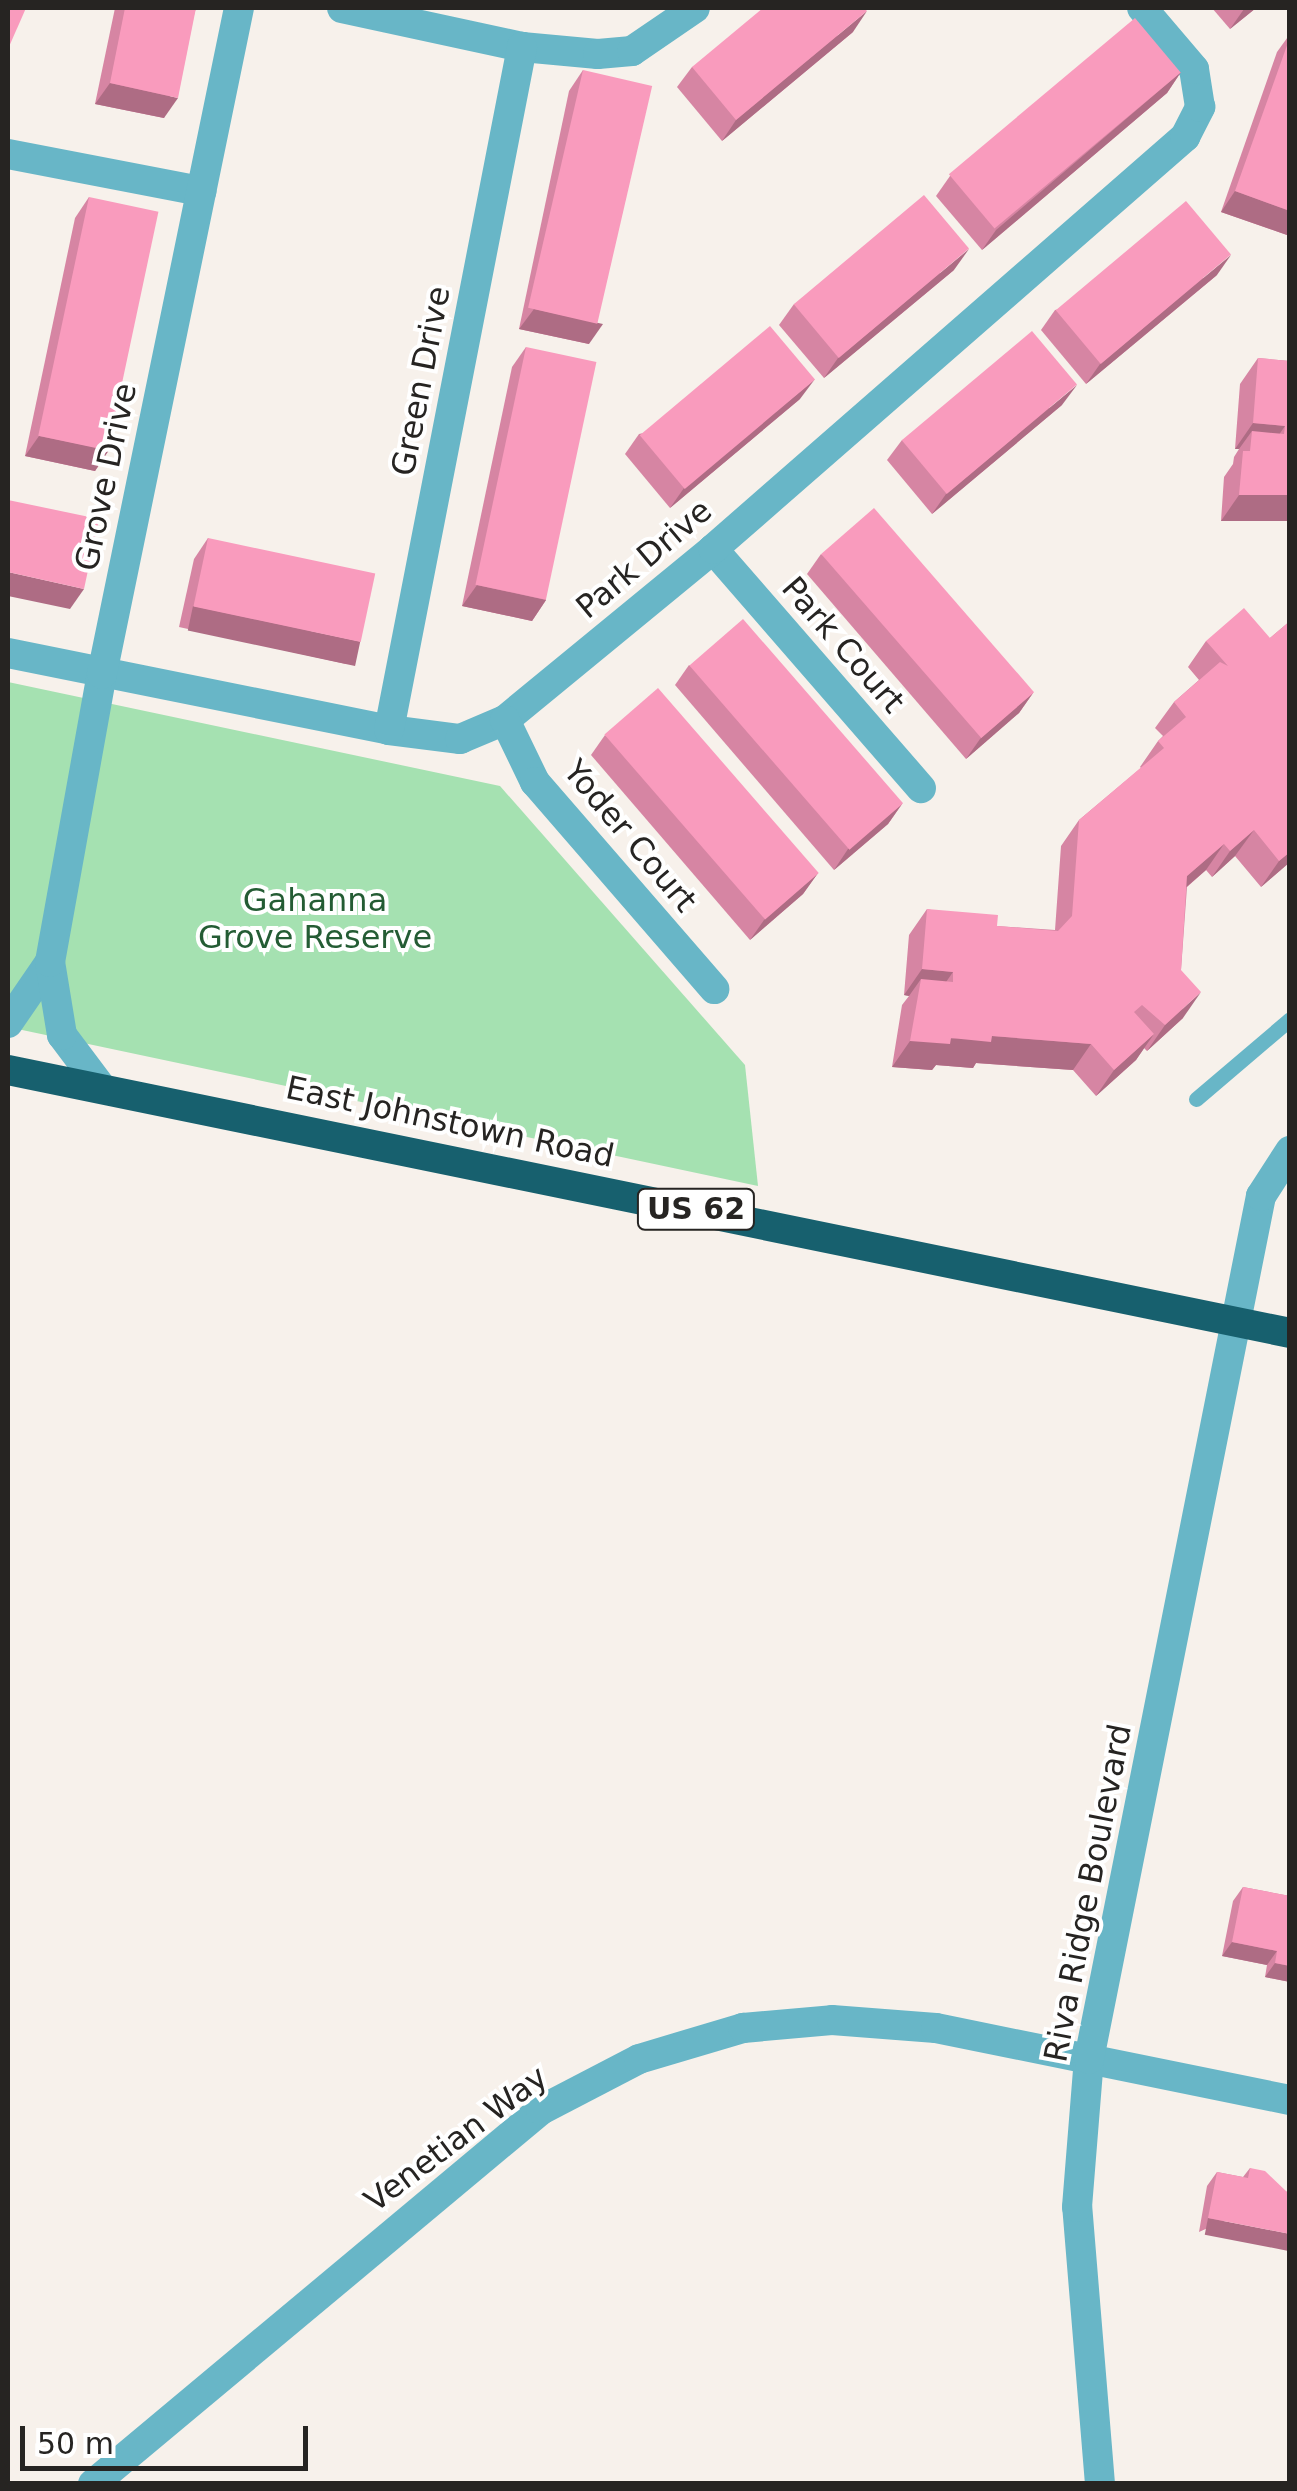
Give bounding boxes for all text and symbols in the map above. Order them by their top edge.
street label: Green Drive [384,283,458,479]
street label: Grove Drive [67,380,145,574]
street label: Park Drive [569,491,719,627]
street label: Park Court [774,569,912,721]
street label: Yoder Court [555,752,705,920]
park label: Gahanna Grove Reserve [198,882,432,957]
street label: East Johnstown Road [282,1068,618,1176]
road number: US 62 [636,1184,756,1234]
street label: Riva Ridge Boulevard [1036,1721,1140,2065]
street label: Venetian Way [357,2058,555,2220]
scale bar [25,2406,312,2468]
text: 50 m [37,2426,114,2461]

